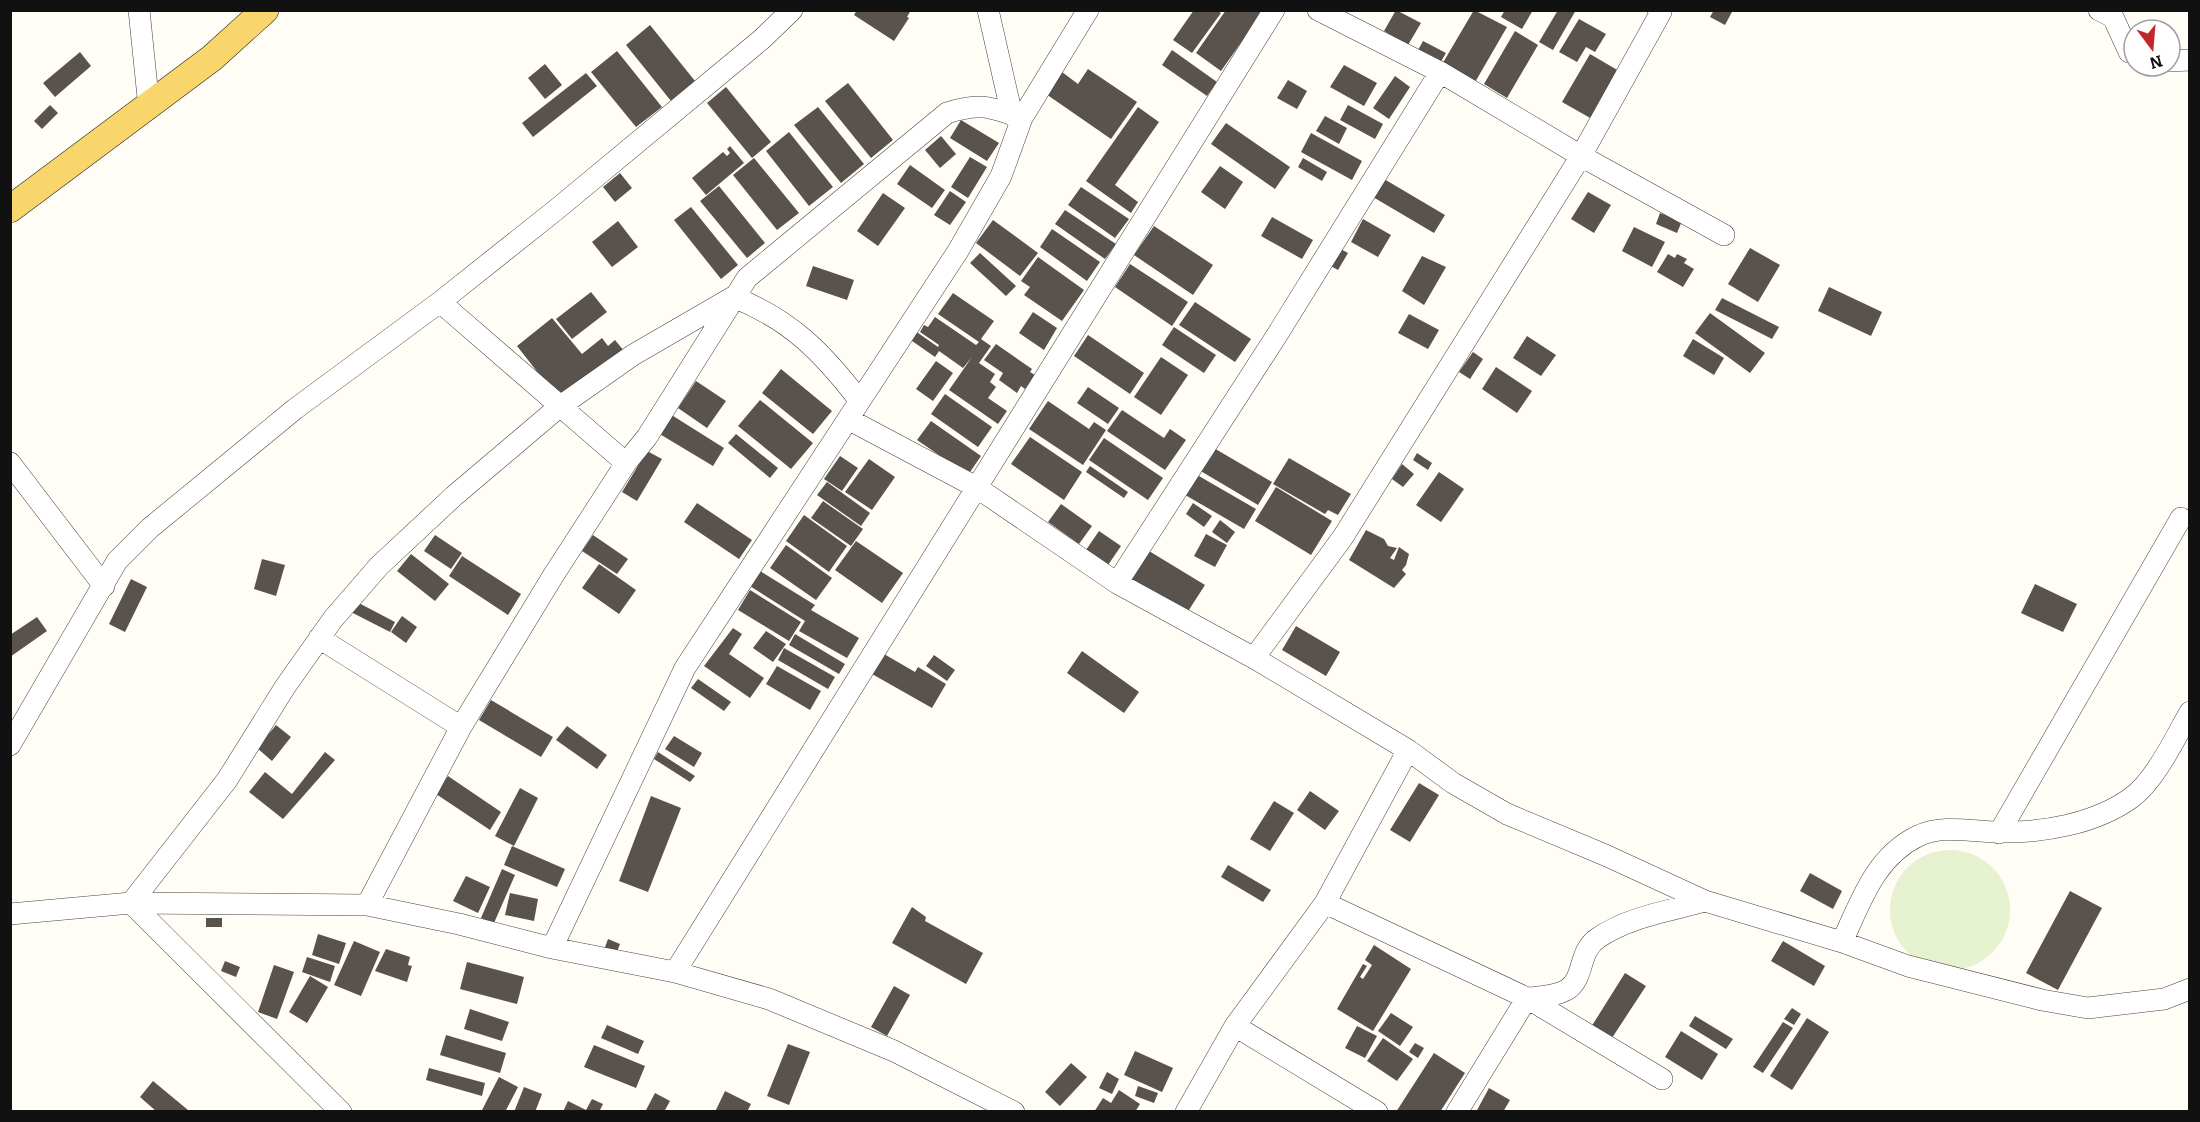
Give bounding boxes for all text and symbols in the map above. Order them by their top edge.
north arrow [2122,18,2182,78]
text: N [2147,51,2165,73]

